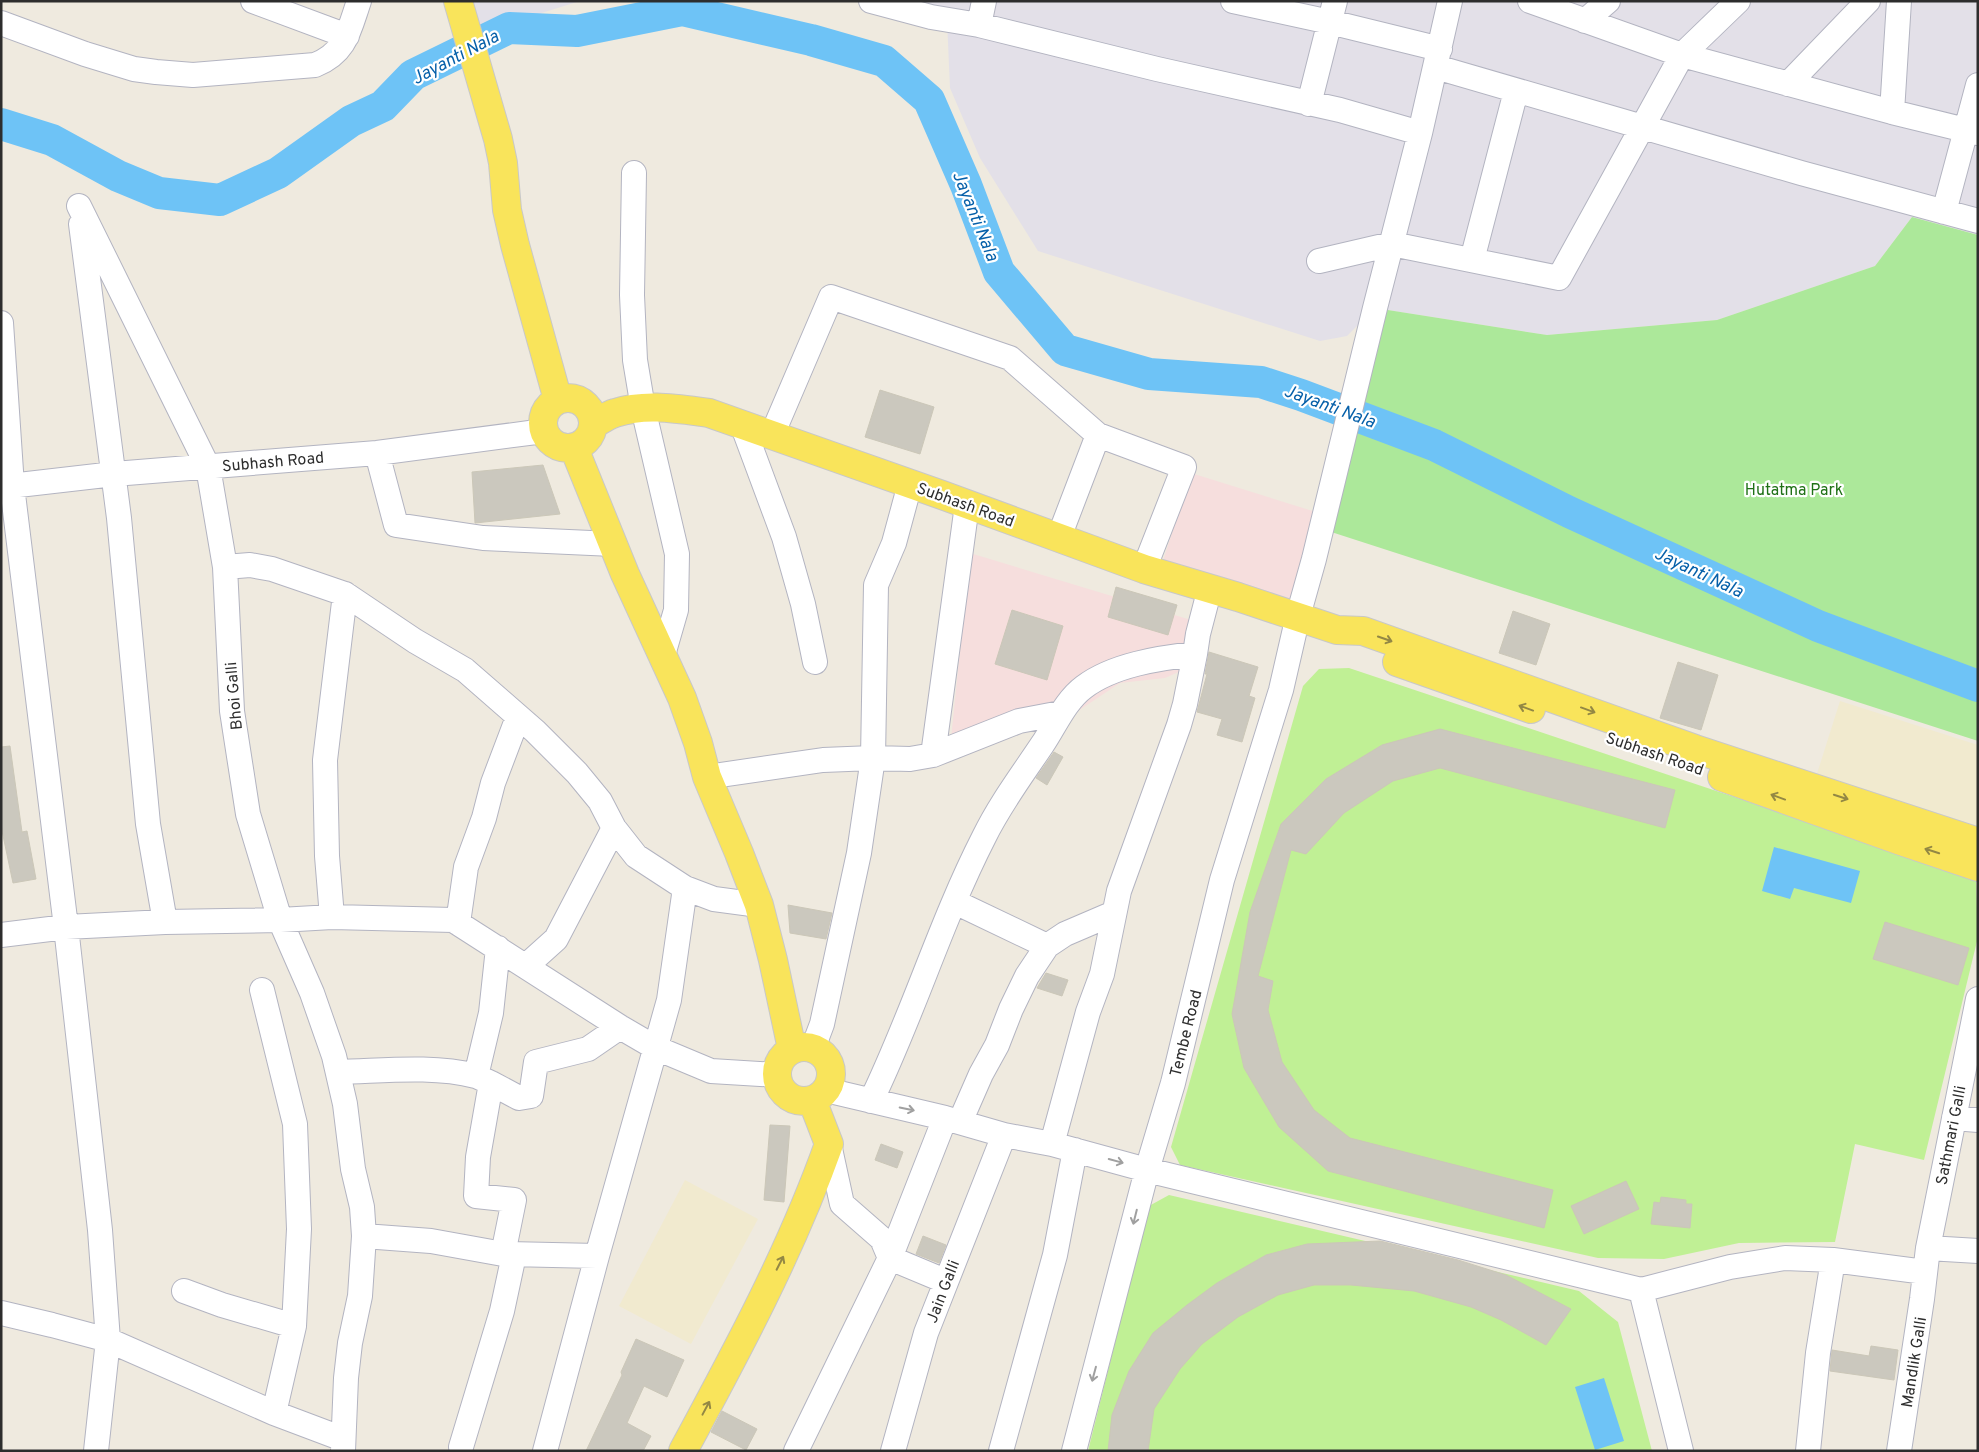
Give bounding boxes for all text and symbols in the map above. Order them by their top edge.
water label: Jayanti Nala [408,25,504,91]
water label: Jayanti Nala [946,168,1003,266]
water label: Jayanti Nala [1281,380,1379,435]
street label: Subhash Road [221,449,325,477]
street label: Subhash Road [914,479,1017,533]
park label: Hutatma Park [1745,481,1843,501]
water label: Jayanti Nala [1650,543,1747,604]
one-way arrow [1377,634,1393,644]
street label: Bhoi Galli [222,661,248,731]
one-way arrow [1519,703,1534,712]
one-way arrow [1579,706,1595,715]
street label: Subhash Road [1603,729,1706,781]
one-way arrow [1771,792,1787,801]
one-way arrow [1832,793,1848,802]
one-way arrow [1924,846,1940,855]
street label: Tembe Road [1166,988,1207,1079]
street label: Sathmari Galli [1933,1084,1971,1187]
one-way arrow [899,1105,915,1115]
one-way arrow [1107,1157,1123,1167]
one-way arrow [1130,1208,1139,1224]
one-way arrow [776,1256,785,1271]
street label: Jain Galli [923,1257,965,1326]
street label: Mandlik Galli [1898,1315,1932,1409]
one-way arrow [1089,1366,1098,1382]
one-way arrow [701,1400,711,1415]

